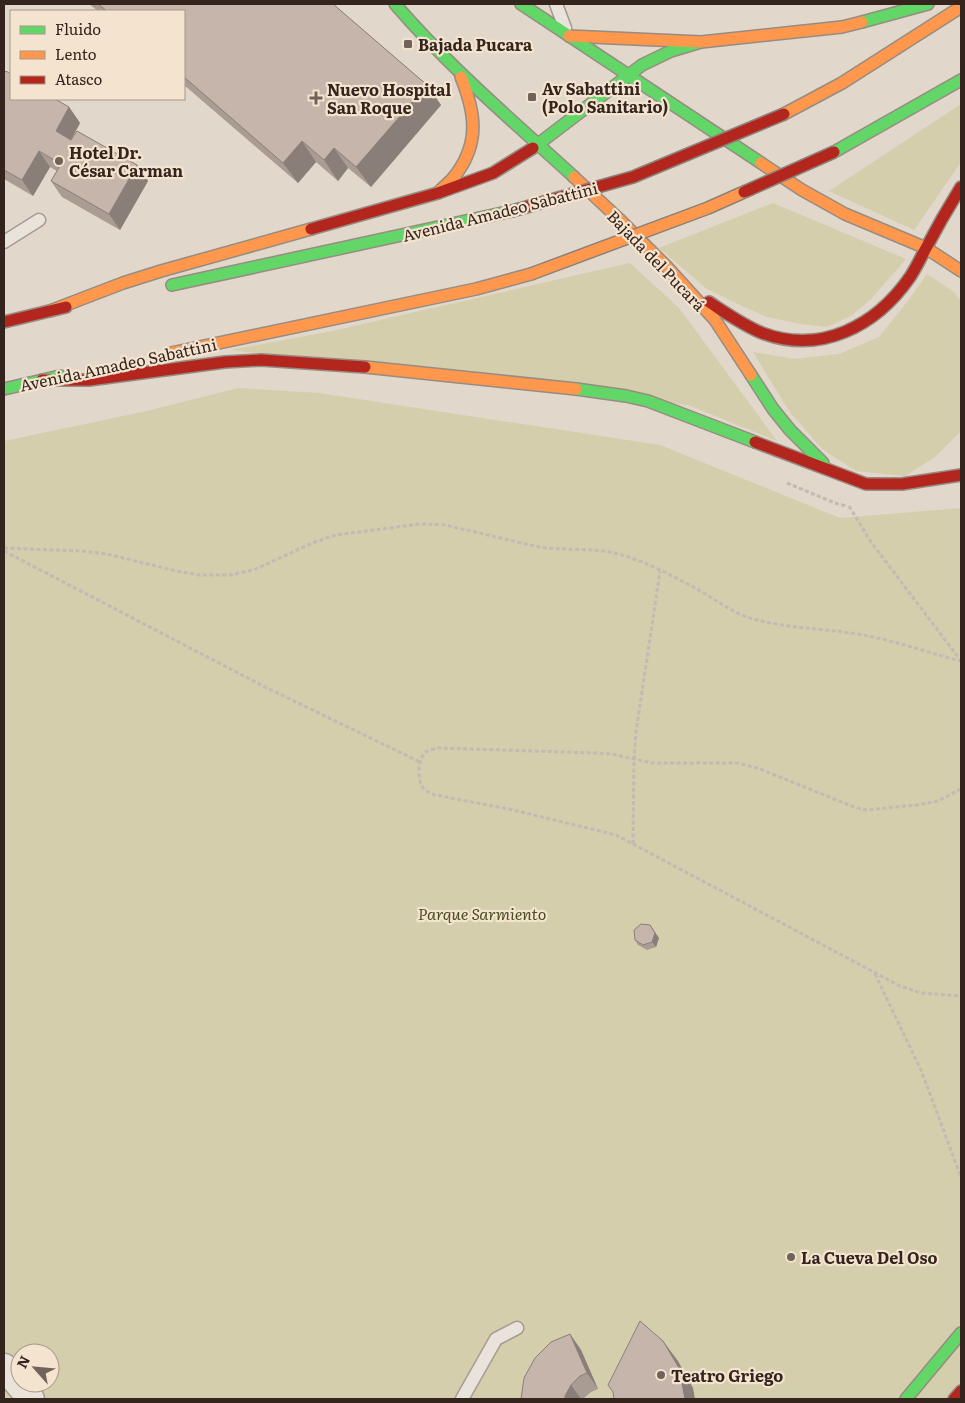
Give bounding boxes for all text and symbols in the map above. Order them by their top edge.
legend [10,10,185,100]
text: Fluido [55,17,101,40]
place label: Bajada Pucara [418,32,533,56]
marker: Bajada Pucara [402,38,414,50]
text: Lento [55,42,97,65]
text: Atasco [55,67,102,90]
place label: Av Sabattini (Polo Sanitario) [542,76,668,118]
place label: Nuevo Hospital San Roque [327,77,452,119]
marker: Nuevo Hospital San Roque [309,91,323,105]
marker: Av Sabattini (Polo Sanitario) [526,91,538,103]
place label: Hotel Dr. César Carman [69,140,183,182]
marker: Hotel Dr. César Carman [53,155,65,167]
street label: Avenida Amadeo Sabattini [400,175,600,247]
street label: Bajada del Pucará [602,204,712,316]
street label: Avenida Amadeo Sabattini [17,331,219,397]
park label: Parque Sarmiento [418,901,546,925]
place label: La Cueva Del Oso [801,1245,937,1269]
marker: La Cueva Del Oso [785,1251,797,1263]
north arrow [10,1343,60,1393]
text: N [11,1352,34,1371]
place label: Teatro Griego [671,1363,783,1387]
marker: Teatro Griego [655,1369,667,1381]

